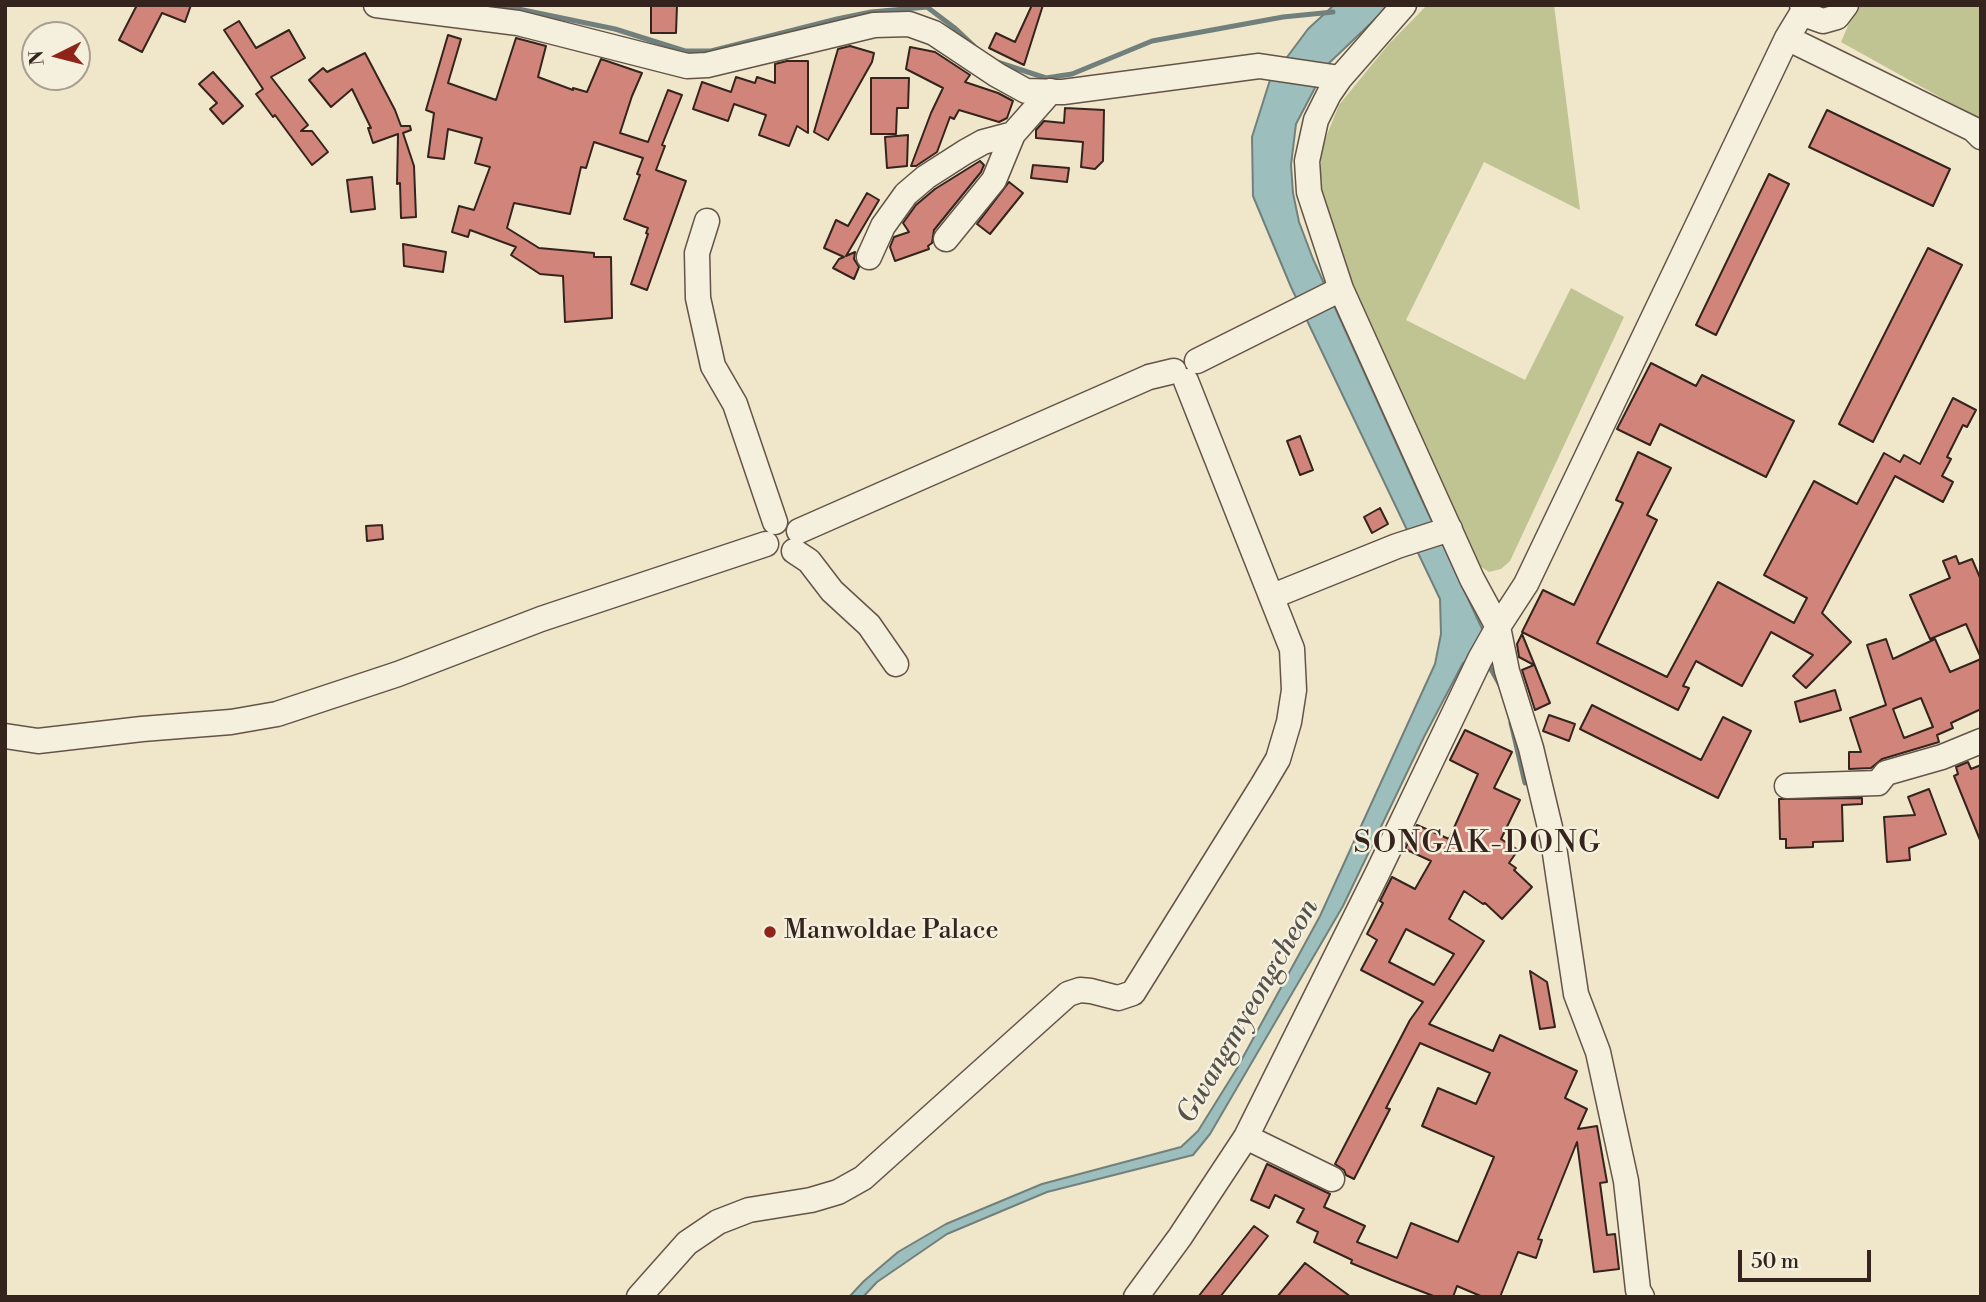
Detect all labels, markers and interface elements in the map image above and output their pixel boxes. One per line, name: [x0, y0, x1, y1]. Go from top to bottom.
north arrow: [21, 21, 91, 91]
text: N: [24, 49, 50, 67]
district label: SONGAK-DONG: [1355, 827, 1601, 863]
water label: Gwangmyeongcheon: [1171, 894, 1327, 1130]
place label: Manwoldae Palace: [784, 916, 999, 948]
marker: Manwoldae Palace: [762, 924, 778, 940]
scale bar: [1741, 1236, 1874, 1280]
text: 50 m: [1751, 1249, 1799, 1275]

